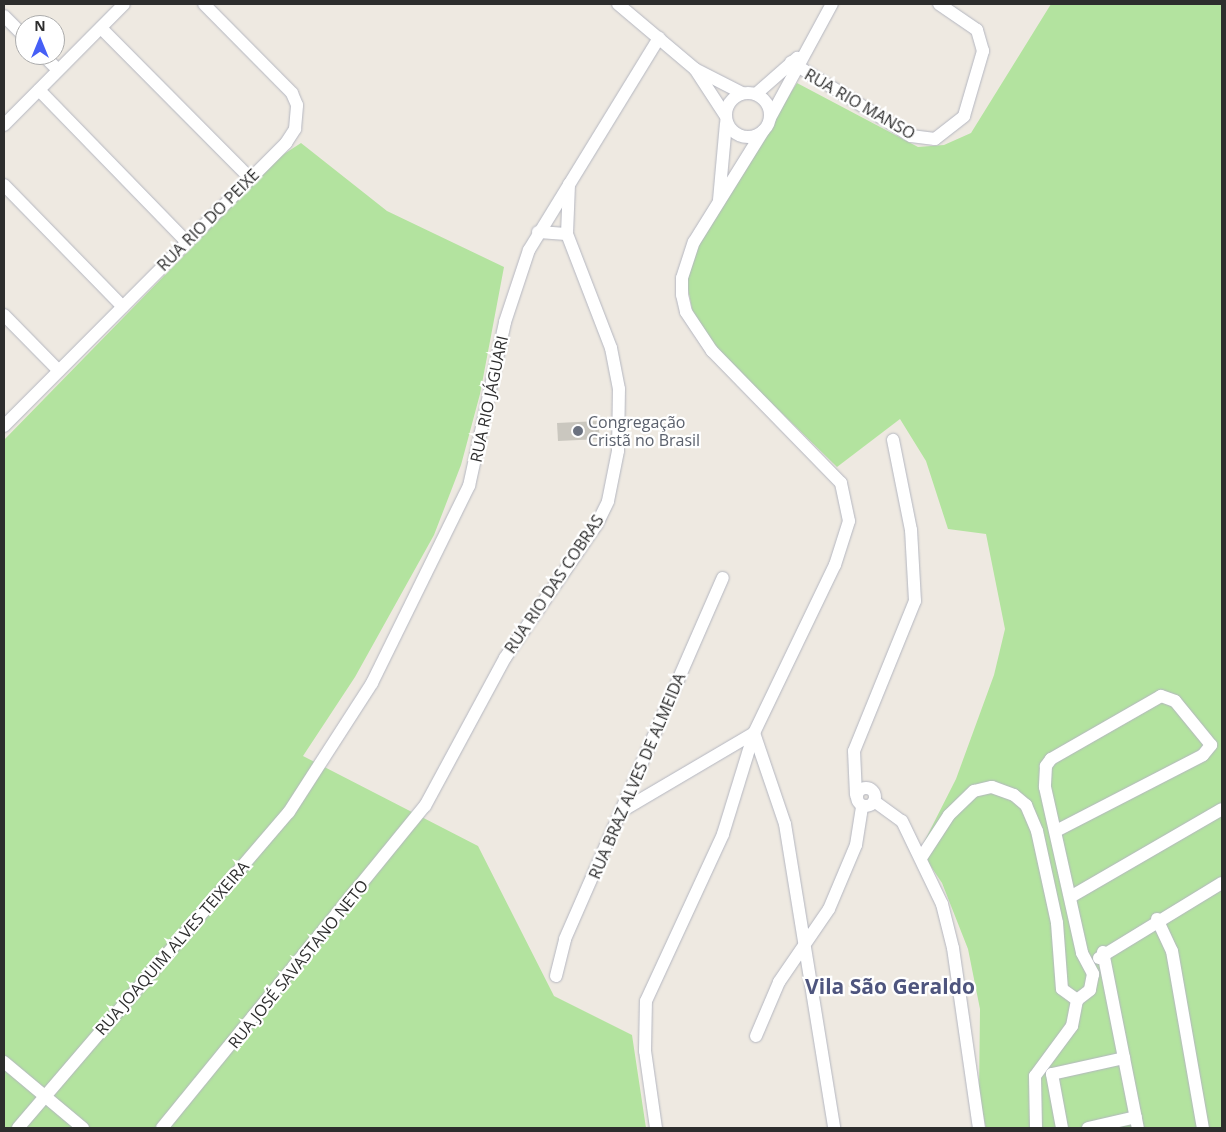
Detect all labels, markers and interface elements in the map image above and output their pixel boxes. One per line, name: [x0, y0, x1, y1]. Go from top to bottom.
north arrow: [15, 15, 65, 65]
text: N: [34, 16, 46, 35]
street label: RUA RIO MANSO: [801, 65, 919, 143]
street label: RUA RIO DO PEIXE: [153, 165, 263, 275]
street label: RUA RIO JÁGUARI: [466, 334, 512, 464]
place label: Congregação Cristã no Brasil: [588, 412, 700, 450]
marker: Congregação Cristã no Brasil: [572, 425, 584, 437]
street label: RUA RIO DAS COBRAS: [500, 511, 608, 657]
street label: RUA BRAZ ALVES DE ALMEIDA: [585, 670, 689, 882]
street label: RUA JOAQUIM ALVES TEIXEIRA: [91, 857, 253, 1039]
street label: RUA JOSÉ SAVASTANO NETO: [224, 876, 372, 1052]
district label: Vila São Geraldo: [805, 973, 975, 999]

